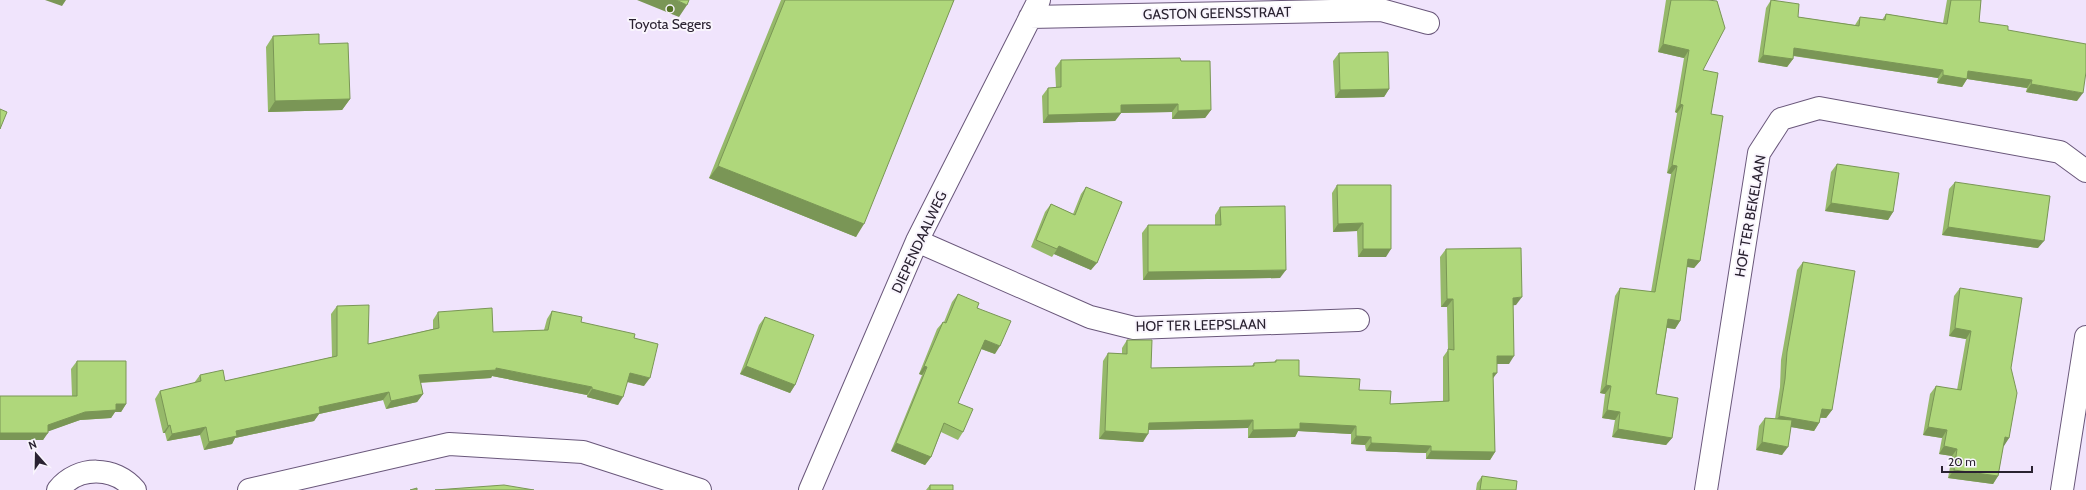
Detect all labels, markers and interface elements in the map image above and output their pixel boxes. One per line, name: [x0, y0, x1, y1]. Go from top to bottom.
street label: GASTON GEENSSTRAAT: [1143, 3, 1292, 23]
marker: Toyota Segers: [665, 4, 675, 14]
place label: Toyota Segers: [629, 15, 712, 33]
street label: HOF TER BEKELAAN: [1730, 153, 1770, 279]
street label: DIEPENDAALWEG: [887, 188, 951, 296]
street label: HOF TER LEEPSLAAN: [1135, 315, 1267, 335]
north arrow: [16, 434, 56, 474]
text: N: [27, 437, 39, 453]
scale bar: [1942, 448, 2032, 474]
text: 20 m: [1948, 454, 1976, 469]

